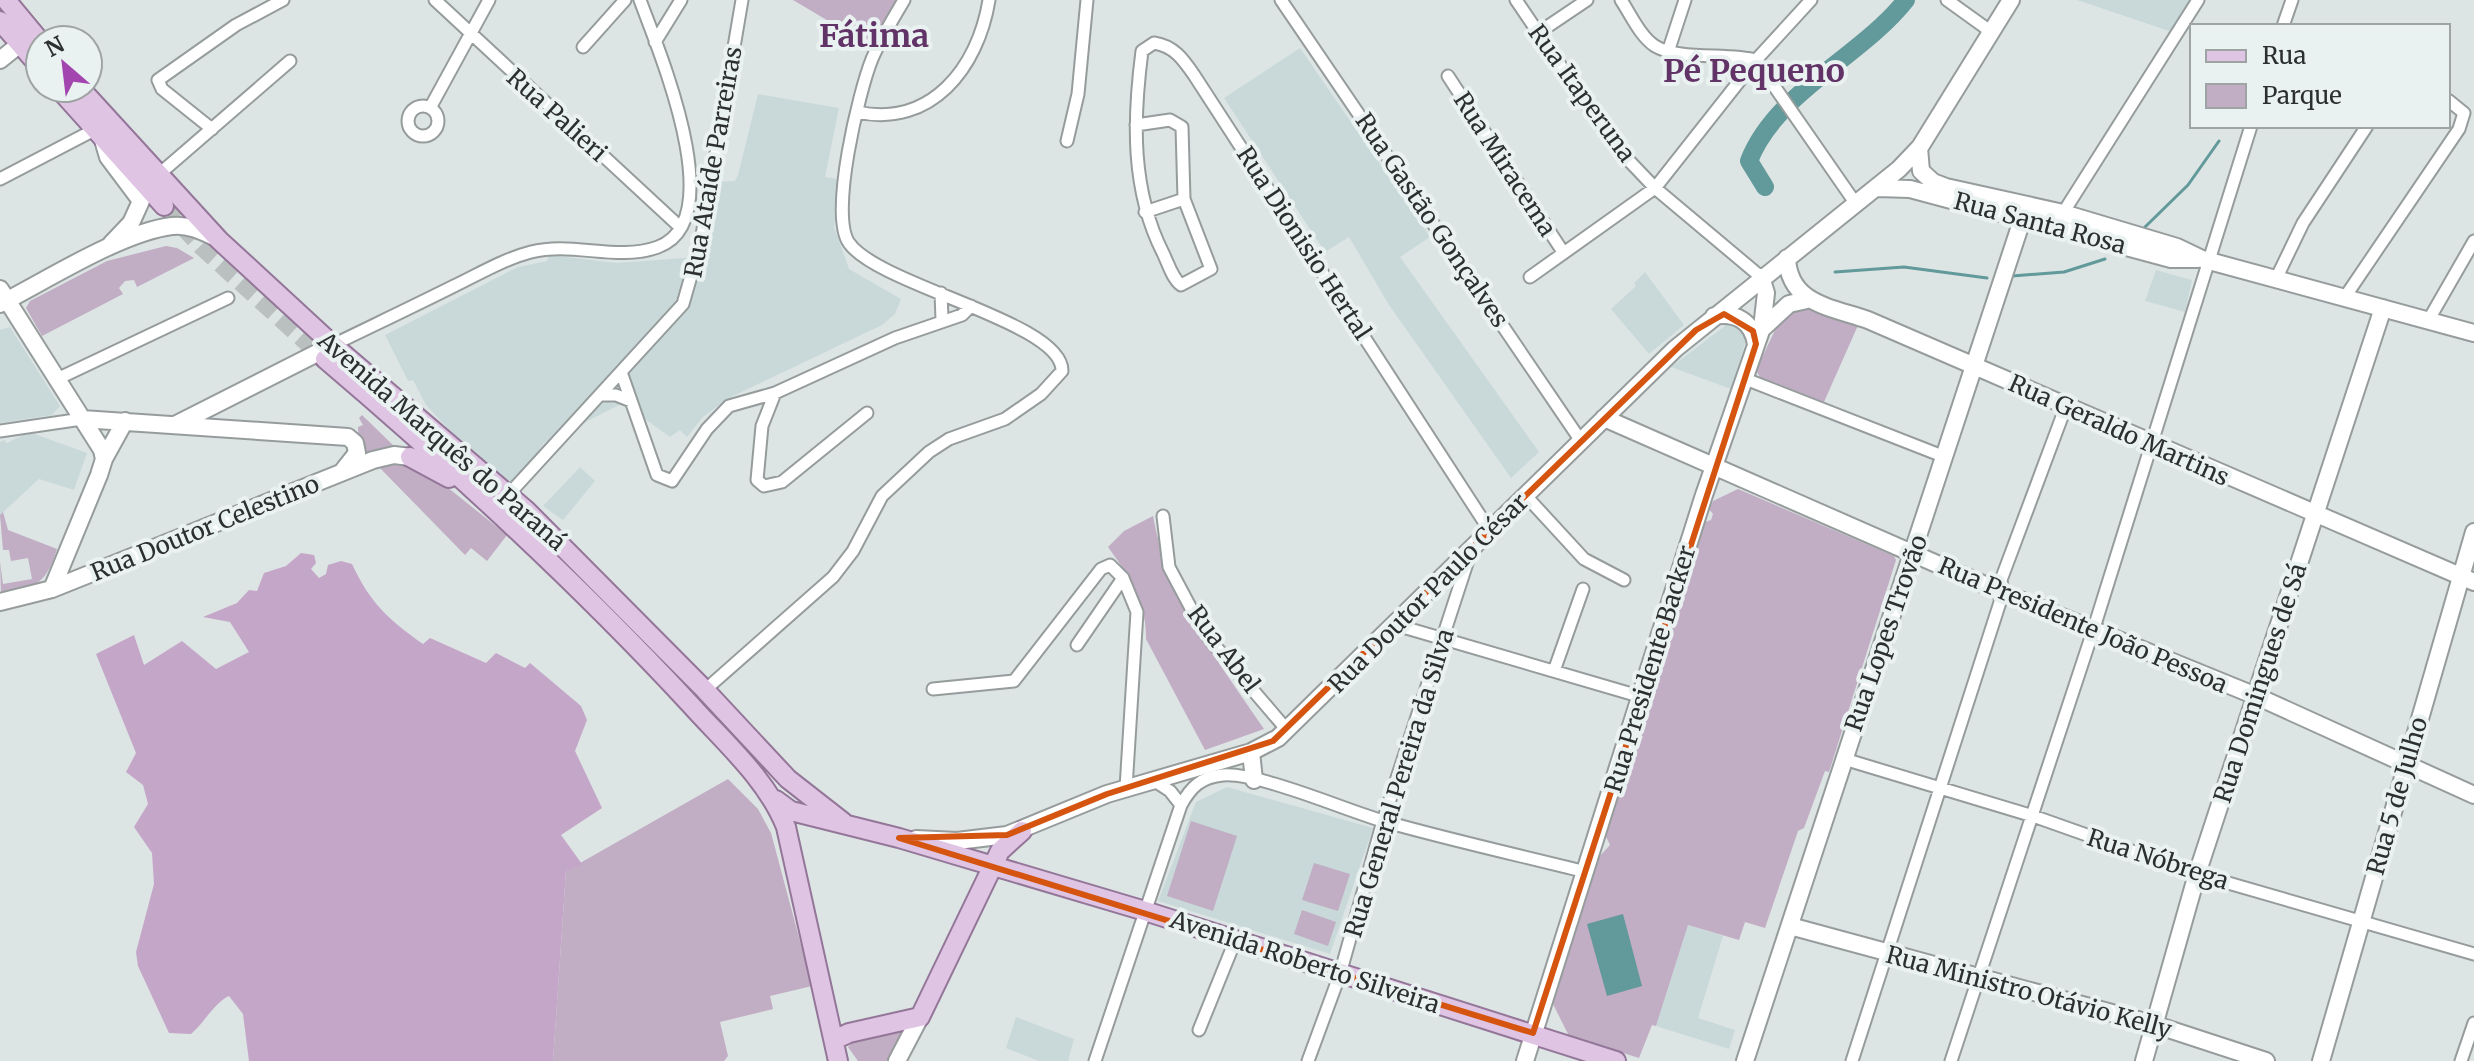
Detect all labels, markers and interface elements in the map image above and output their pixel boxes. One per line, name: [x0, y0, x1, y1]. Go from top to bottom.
district label: Fátima: [819, 16, 929, 56]
street label: Rua Itaperuna: [1522, 18, 1642, 168]
north arrow: [24, 24, 104, 104]
legend: [2190, 24, 2450, 128]
text: N: [40, 30, 69, 63]
text: Rua: [2262, 40, 2306, 71]
street label: Rua Ataíde Parreiras: [677, 44, 749, 280]
district label: Pé Pequeno: [1663, 51, 1845, 91]
street label: Rua Palieri: [500, 62, 614, 168]
text: Parque: [2262, 80, 2342, 111]
street label: Rua Miracema: [1447, 86, 1563, 242]
street label: Rua Gastão Gonçalves: [1349, 107, 1515, 333]
street label: Rua Dionisio Hertal: [1230, 140, 1378, 346]
street label: Rua Santa Rosa: [1951, 185, 2129, 261]
street label: Avenida Marquês do Paraná: [311, 324, 572, 557]
street label: Rua Geraldo Martins: [2004, 367, 2234, 493]
street label: Rua Doutor Celestino: [86, 468, 324, 588]
street label: Rua Doutor Paulo César: [1322, 486, 1535, 699]
street label: Rua Lopes Trovão: [1838, 531, 1934, 735]
street label: Rua Presidente Backer: [1598, 542, 1702, 796]
street label: Rua Presidente João Pessoa: [1934, 550, 2232, 700]
street label: Rua Domingues de Sá: [2207, 559, 2313, 807]
street label: Rua Abel: [1181, 599, 1267, 699]
street label: Rua General Pereira da Silva: [1337, 625, 1461, 941]
street label: Rua 5 de Julho: [2360, 713, 2434, 879]
street label: Rua Nóbrega: [2083, 822, 2233, 896]
street label: Avenida Roberto Silveira: [1165, 903, 1444, 1020]
street label: Rua Ministro Otávio Kelly: [1883, 939, 2175, 1045]

